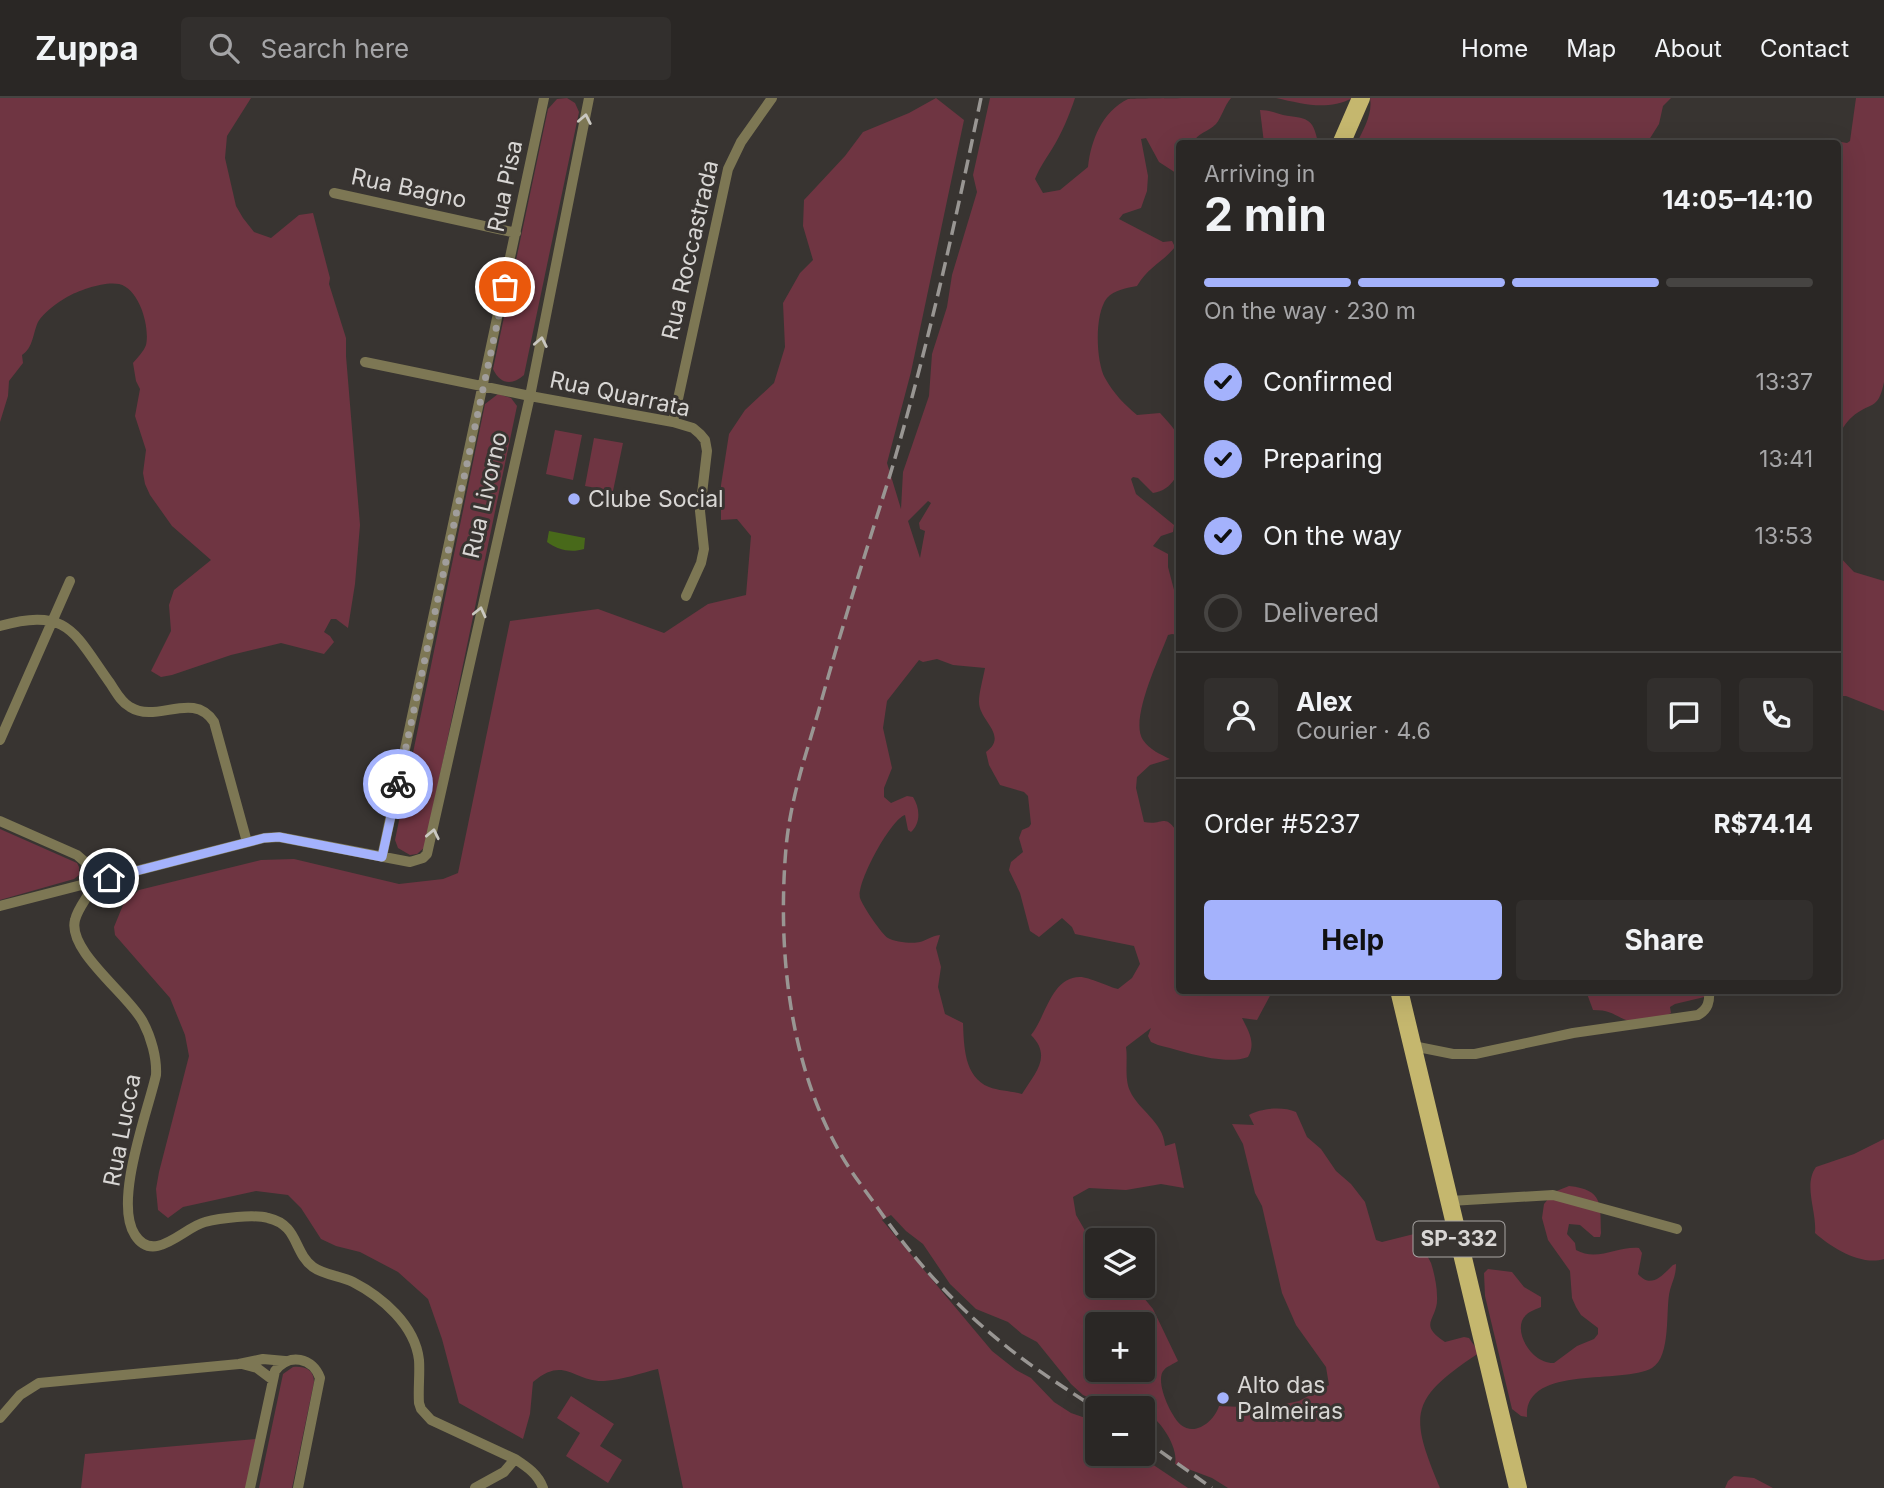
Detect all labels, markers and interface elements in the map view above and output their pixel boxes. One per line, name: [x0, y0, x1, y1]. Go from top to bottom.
search box: [181, 17, 671, 80]
text: Zuppa: [35, 28, 139, 68]
icon: search: [205, 29, 243, 67]
text: Search here: [261, 33, 409, 64]
text: Home: [1461, 34, 1528, 63]
text: Map: [1566, 34, 1616, 63]
text: About: [1654, 34, 1722, 63]
text: Contact: [1760, 34, 1849, 63]
one-way arrow: [577, 113, 592, 125]
street label: Rua Pisa: [482, 138, 528, 234]
street label: Rua Roccastrada: [656, 157, 724, 343]
text: Arriving in: [1204, 160, 1315, 188]
street label: Rua Bagno: [349, 162, 469, 214]
text: 14:05–14:10: [1662, 184, 1813, 215]
text: 2 min: [1204, 186, 1327, 242]
pin: [475, 257, 535, 317]
icon: bag: [486, 268, 524, 306]
text: On the way · 230 m: [1204, 297, 1416, 325]
one-way arrow: [532, 336, 547, 348]
icon: check: [1204, 363, 1242, 401]
street label: Rua Quarrata: [547, 365, 693, 423]
text: Confirmed: [1263, 366, 1393, 397]
text: 13:37: [1756, 368, 1813, 396]
street label: Rua Livorno: [457, 429, 513, 561]
icon: check: [1204, 440, 1242, 478]
text: Preparing: [1263, 443, 1383, 474]
text: 13:41: [1759, 445, 1813, 473]
place label: Clube Social: [588, 485, 724, 513]
marker: Clube Social: [566, 491, 582, 507]
icon: check: [1204, 517, 1242, 555]
text: On the way: [1263, 520, 1402, 551]
text: 13:53: [1755, 522, 1813, 550]
text: Delivered: [1263, 597, 1379, 628]
one-way arrow: [472, 606, 487, 618]
button: person: [1204, 678, 1278, 752]
button: chat: [1647, 678, 1721, 752]
button: phone: [1739, 678, 1813, 752]
text: Alex: [1296, 686, 1353, 717]
text: Courier · 4.6: [1296, 717, 1431, 745]
courier: [363, 749, 433, 819]
icon: bike: [379, 765, 417, 803]
text: Order #5237: [1204, 808, 1360, 839]
text: R$74.14: [1713, 808, 1813, 839]
one-way arrow: [424, 828, 439, 840]
pin: [79, 848, 139, 908]
icon: home: [90, 859, 128, 897]
button: Help: [1204, 900, 1502, 980]
button: Share: [1516, 900, 1813, 980]
street label: Rua Lucca: [97, 1071, 147, 1189]
road number: SP-332: [1414, 1222, 1504, 1256]
map controls: [1085, 1228, 1155, 1466]
button: layers: [1085, 1228, 1155, 1298]
button: +: [1085, 1312, 1155, 1382]
place label: Alto das Palmeiras: [1237, 1371, 1343, 1425]
marker: Alto das Palmeiras: [1215, 1390, 1231, 1406]
button: −: [1085, 1396, 1155, 1466]

